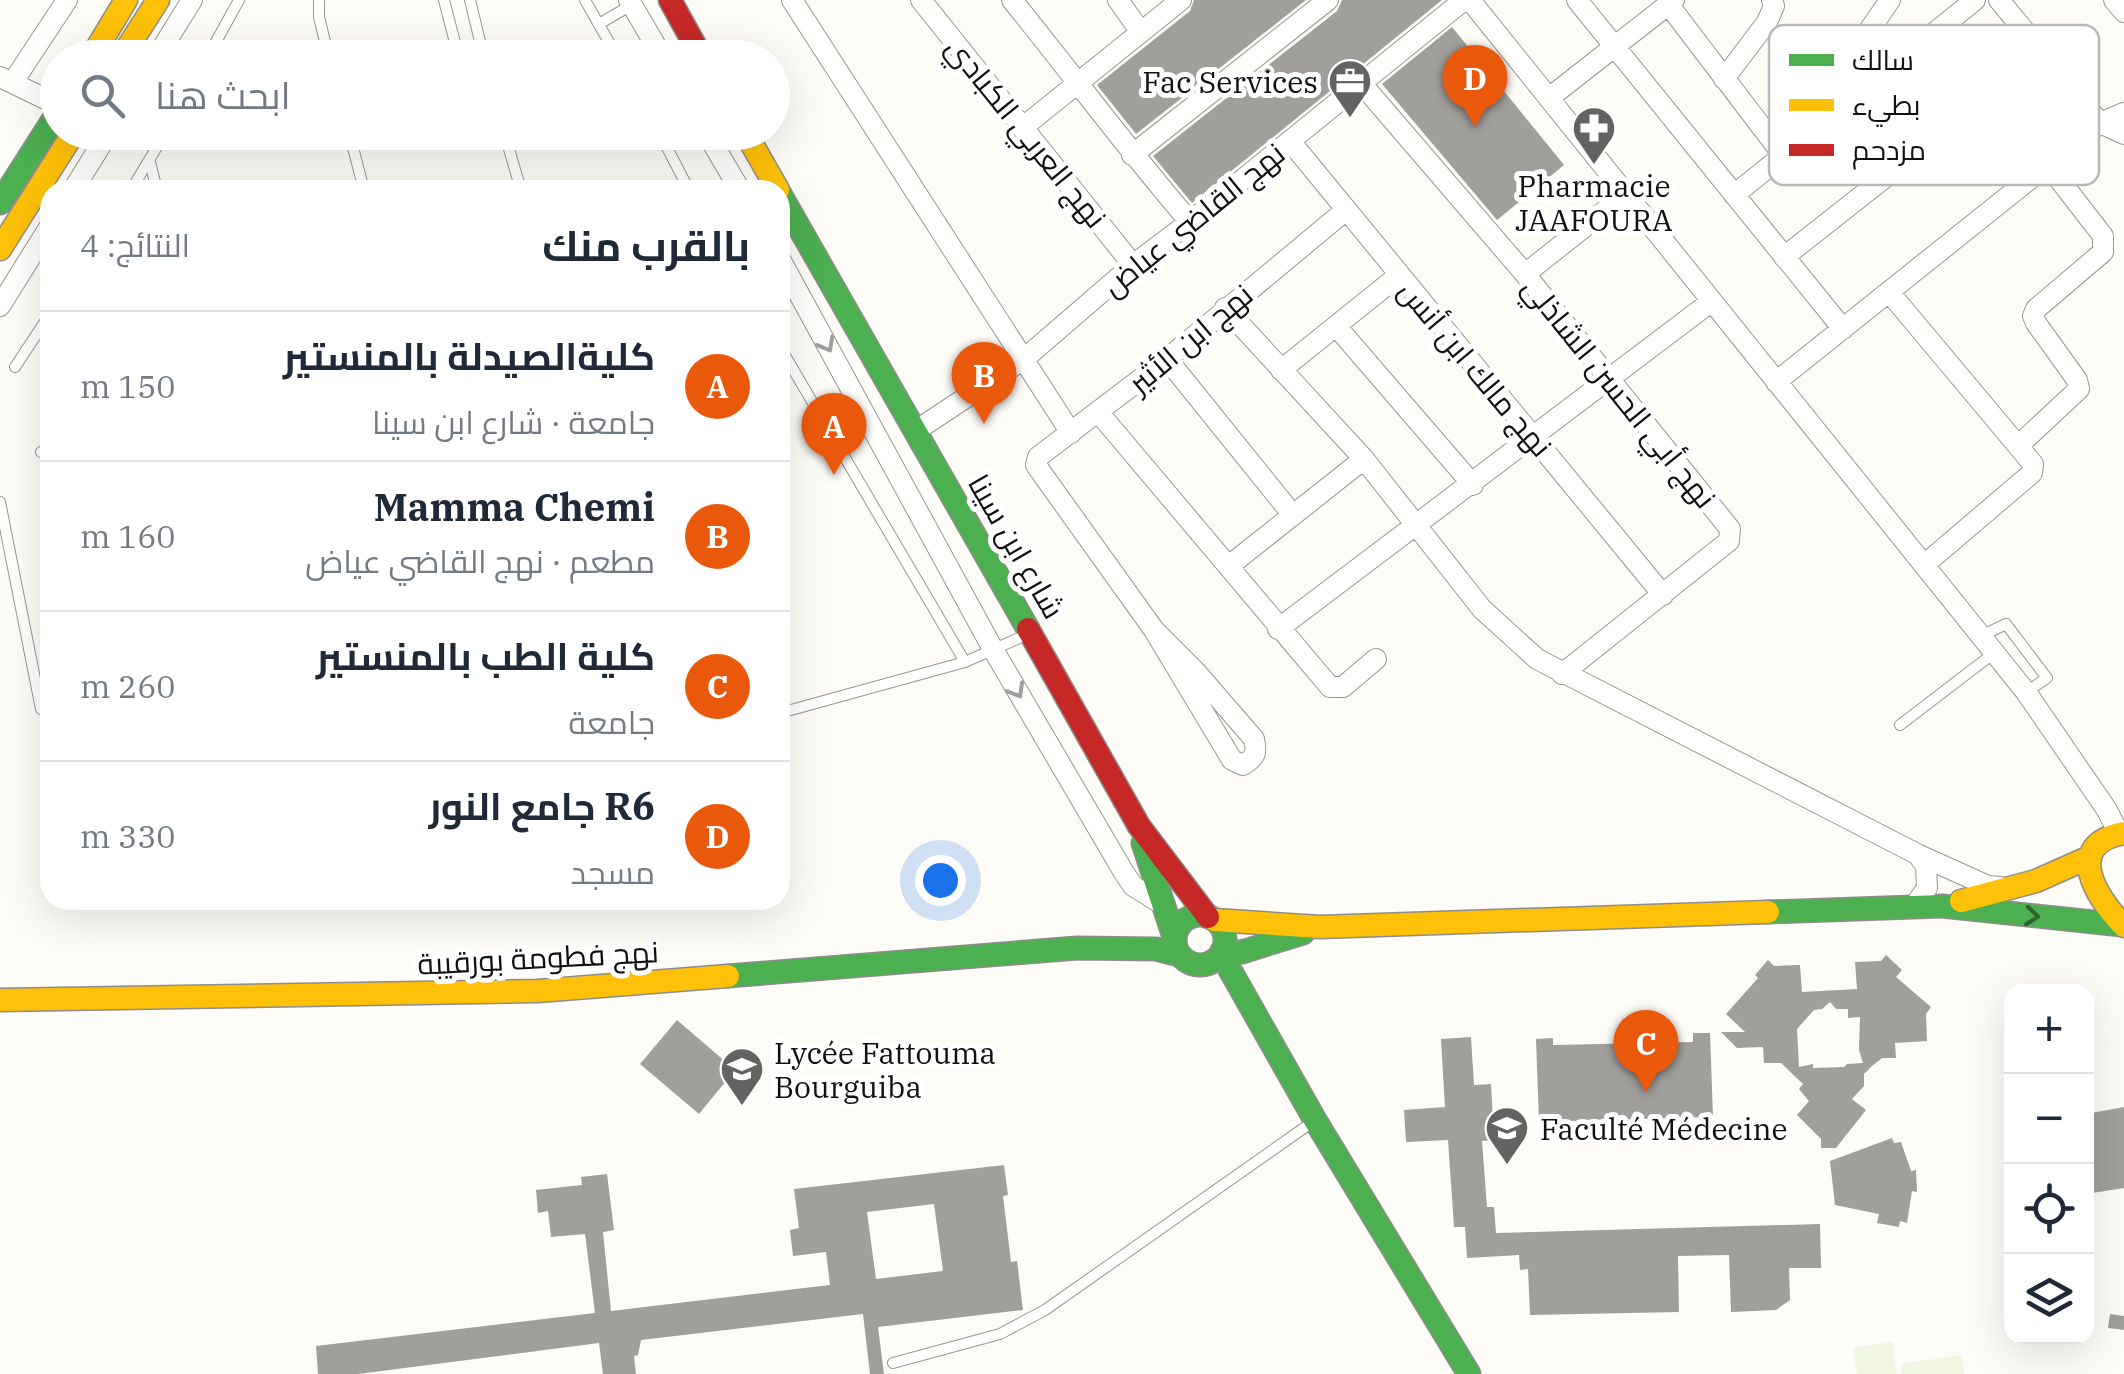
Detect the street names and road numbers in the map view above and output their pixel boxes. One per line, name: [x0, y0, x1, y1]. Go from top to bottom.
street label: نهج العربي الكبادي: [934, 29, 1116, 239]
street label: نهج القاضي عياض: [1094, 133, 1295, 308]
street label: نهج أبي الحسن الشاذلي: [1511, 268, 1725, 519]
street label: نهج مالك ابن أنس: [1389, 272, 1561, 466]
street label: نهج ابن الأثير: [1118, 275, 1262, 404]
street label: شارع ابن سينا: [958, 467, 1074, 626]
street label: نهج فطومة بورقيبة: [416, 931, 660, 985]

